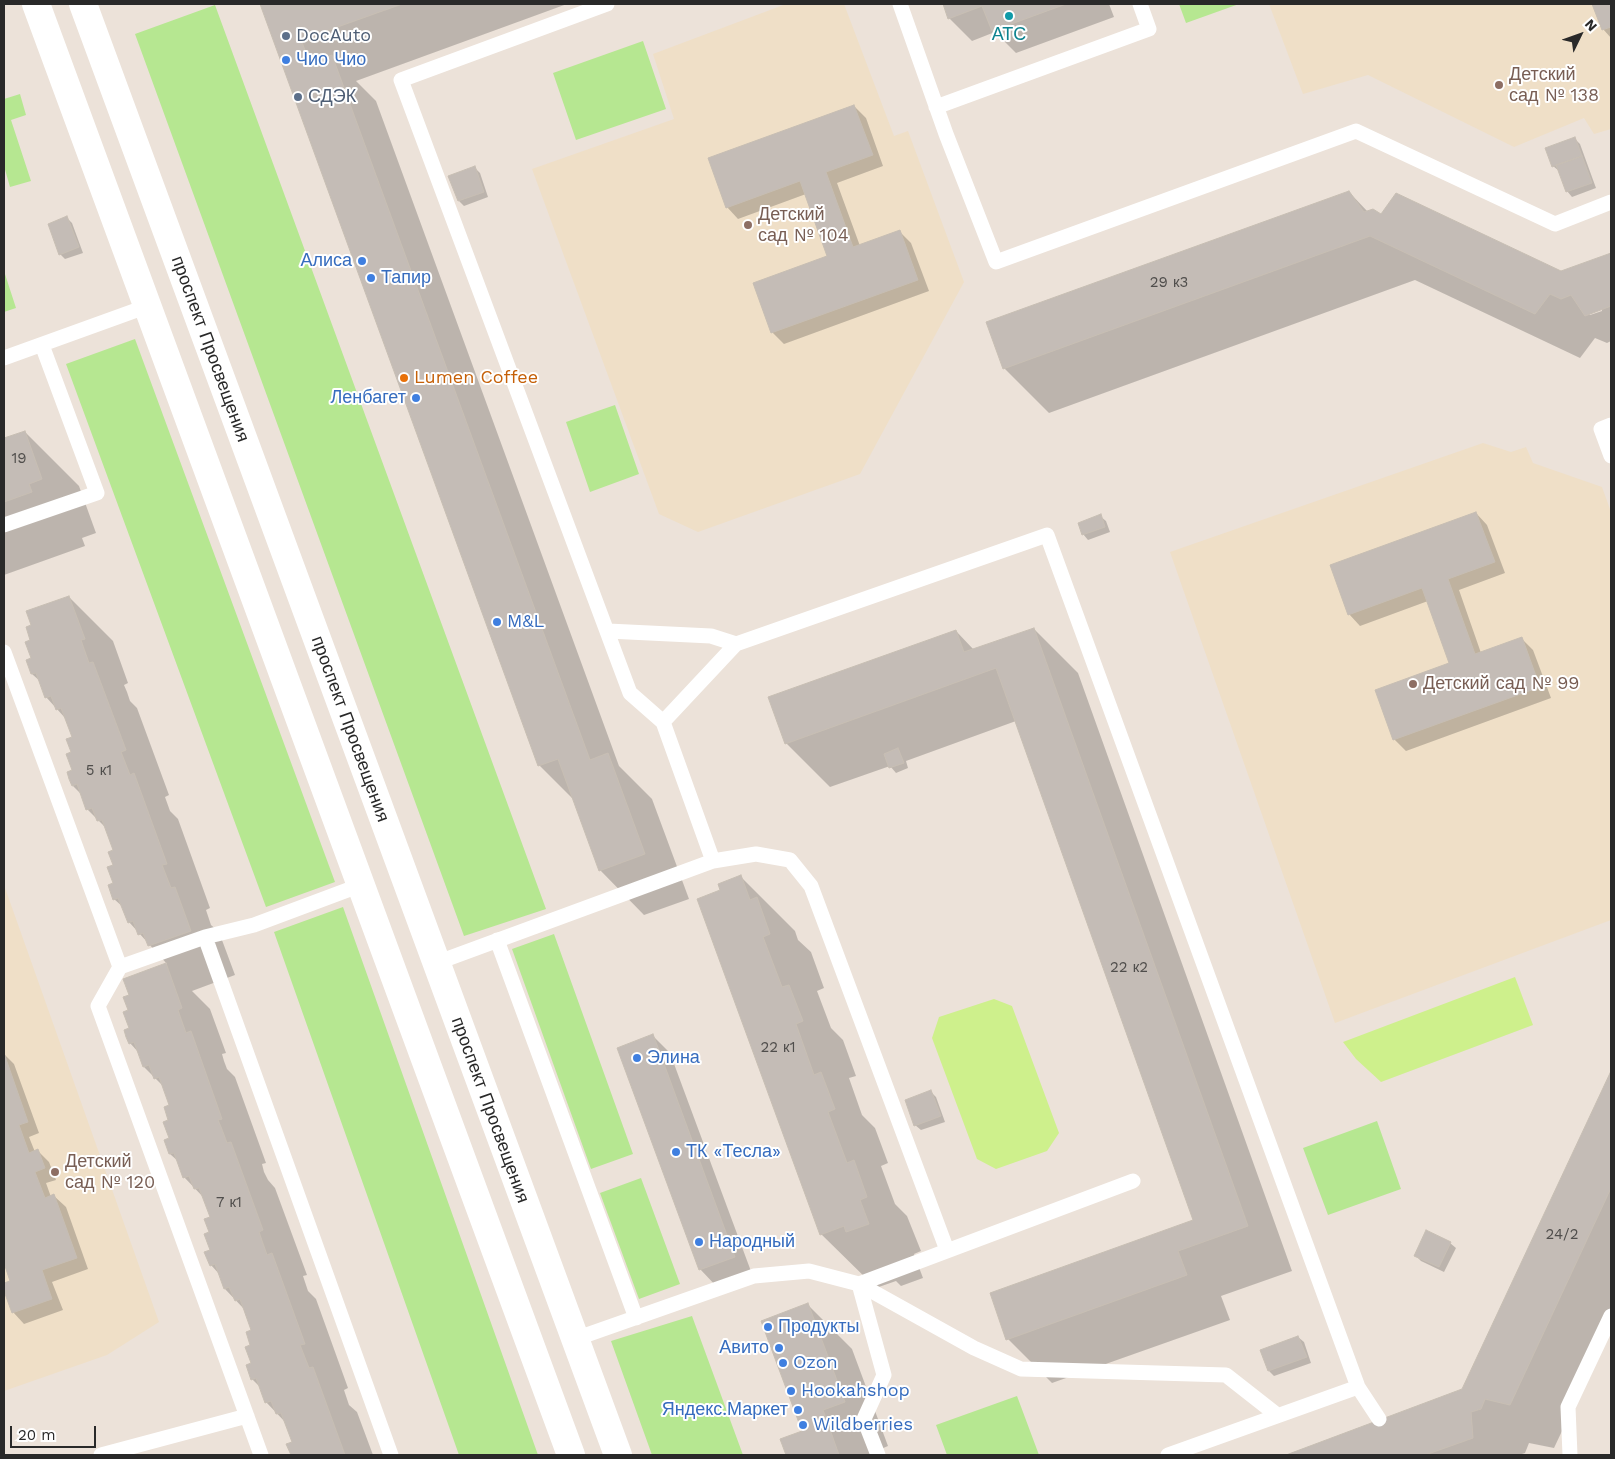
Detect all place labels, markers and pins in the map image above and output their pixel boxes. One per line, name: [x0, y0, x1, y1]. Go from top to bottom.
marker: АТС: [1003, 10, 1015, 22]
place label: АТС: [992, 24, 1026, 46]
place label: DocAuto: [296, 25, 371, 47]
marker: DocAuto: [280, 30, 292, 42]
place label: Чио Чио: [296, 49, 366, 71]
marker: Чио Чио: [280, 54, 292, 66]
place label: Детский сад № 138: [1509, 64, 1599, 106]
marker: Детский сад № 138: [1493, 79, 1505, 91]
place label: СДЭК: [308, 86, 356, 108]
marker: СДЭК: [292, 91, 304, 103]
place label: Детский сад № 104: [758, 204, 849, 246]
marker: Детский сад № 104: [742, 219, 754, 231]
place label: Алиса: [300, 250, 352, 272]
marker: Алиса: [356, 255, 368, 267]
place label: Тапир: [381, 267, 431, 289]
marker: Тапир: [365, 272, 377, 284]
place label: Lumen Coffee: [414, 367, 538, 389]
marker: Lumen Coffee: [398, 372, 410, 384]
place label: Ленбагет: [331, 387, 406, 409]
marker: Ленбагет: [410, 392, 422, 404]
place label: M&L: [507, 611, 544, 633]
marker: M&L: [491, 616, 503, 628]
place label: Детский сад № 99: [1423, 673, 1579, 695]
marker: Детский сад № 99: [1407, 678, 1419, 690]
place label: Элина: [647, 1047, 700, 1069]
marker: Элина: [631, 1052, 643, 1064]
place label: ТК «Тесла»: [686, 1141, 781, 1163]
marker: ТК «Тесла»: [670, 1146, 682, 1158]
place label: Детский сад № 120: [65, 1151, 155, 1194]
marker: Детский сад № 120: [49, 1166, 61, 1178]
place label: Народный: [709, 1231, 795, 1253]
marker: Народный: [693, 1236, 705, 1248]
place label: Продукты: [778, 1316, 859, 1338]
marker: Продукты: [762, 1321, 774, 1333]
place label: Авито: [719, 1337, 769, 1359]
marker: Авито: [773, 1342, 785, 1354]
place label: Ozon: [793, 1352, 838, 1374]
marker: Ozon: [777, 1357, 789, 1369]
place label: Hookahshop: [801, 1380, 910, 1402]
marker: Hookahshop: [785, 1385, 797, 1397]
place label: Яндекс.Маркет: [662, 1399, 788, 1421]
marker: Яндекс.Маркет: [792, 1404, 804, 1416]
place label: Wildberries: [813, 1414, 913, 1436]
marker: Wildberries: [797, 1419, 809, 1431]

